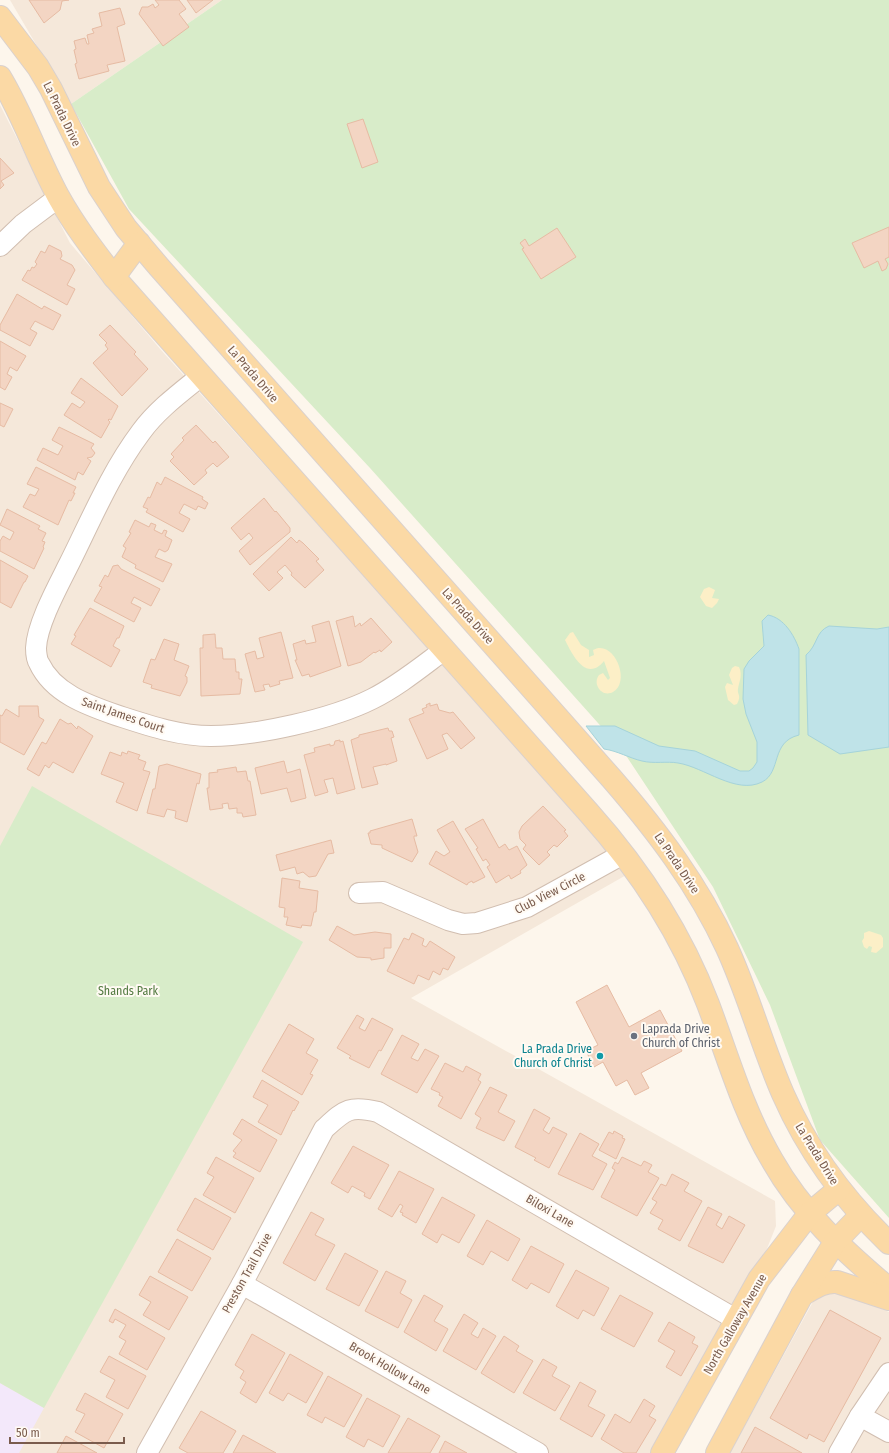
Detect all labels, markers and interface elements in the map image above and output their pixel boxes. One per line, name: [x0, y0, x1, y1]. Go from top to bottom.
street label: La Prada Drive: [40, 79, 84, 149]
street label: La Prada Drive: [225, 343, 281, 405]
street label: La Prada Drive: [439, 585, 497, 647]
street label: Saint James Court: [80, 694, 166, 736]
street label: La Prada Drive: [652, 830, 702, 896]
street label: Club View Circle: [512, 869, 588, 917]
park label: Shands Park: [98, 984, 158, 998]
place label: Laprada Drive Church of Christ: [642, 1022, 720, 1050]
marker: Laprada Drive Church of Christ: [629, 1031, 639, 1041]
place label: La Prada Drive Church of Christ: [514, 1042, 592, 1070]
marker: La Prada Drive Church of Christ: [595, 1051, 605, 1061]
street label: La Prada Drive: [792, 1121, 842, 1188]
street label: Biloxi Lane: [523, 1192, 577, 1230]
street label: Preston Trail Drive: [219, 1230, 275, 1316]
street label: North Galloway Avenue: [701, 1271, 770, 1377]
street label: Brook Hollow Lane: [347, 1339, 433, 1397]
scale bar: [10, 1419, 124, 1445]
text: 50 m: [16, 1426, 40, 1440]

